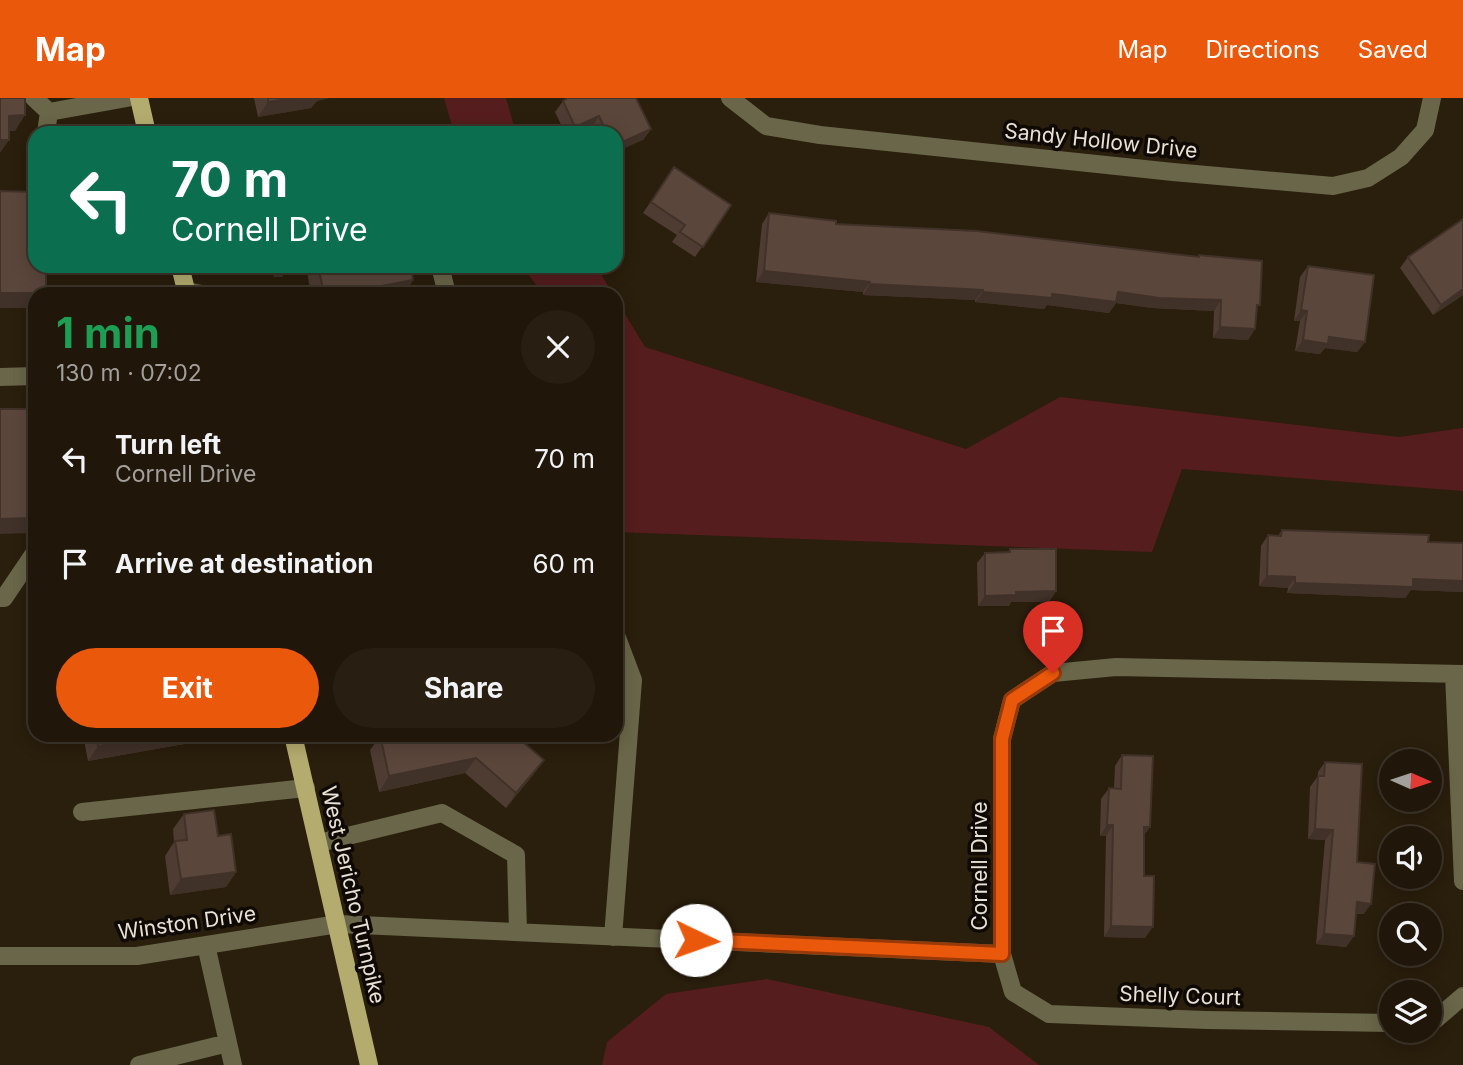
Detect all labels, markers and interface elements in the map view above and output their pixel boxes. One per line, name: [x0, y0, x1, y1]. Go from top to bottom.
text: Map: [35, 29, 106, 69]
text: Map: [1118, 35, 1167, 64]
text: Directions: [1205, 35, 1320, 64]
text: Saved: [1358, 35, 1428, 64]
street label: Sandy Hollow Drive: [1003, 118, 1199, 163]
text: 70 m: [171, 150, 288, 209]
icon: left: [56, 154, 147, 245]
text: Cornell Drive: [171, 210, 368, 249]
text: 1 min: [56, 307, 160, 358]
button: close: [521, 310, 595, 384]
text: 130 m · 07:02: [56, 359, 202, 387]
text: Turn left: [115, 429, 221, 460]
icon: left: [56, 440, 94, 478]
text: 70 m: [534, 443, 595, 474]
text: Cornell Drive: [115, 460, 256, 488]
icon: arrive: [56, 545, 94, 583]
text: Arrive at destination: [115, 548, 374, 579]
text: 60 m: [532, 548, 595, 579]
pin: [1023, 601, 1083, 673]
icon: arrive: [1034, 612, 1072, 650]
button: Exit: [56, 648, 319, 728]
button: Share: [333, 648, 595, 728]
north arrow: [1379, 749, 1442, 812]
map controls: [1379, 749, 1442, 1043]
street label: West Jericho Turnpike: [316, 784, 391, 1006]
street label: Cornell Drive: [967, 801, 992, 931]
button: sound: [1379, 826, 1442, 889]
street label: Winston Drive: [116, 900, 257, 945]
position arrow: [659, 903, 733, 977]
button: search: [1379, 903, 1442, 966]
button: layers: [1379, 980, 1442, 1043]
street label: Shelly Court: [1119, 981, 1241, 1010]

